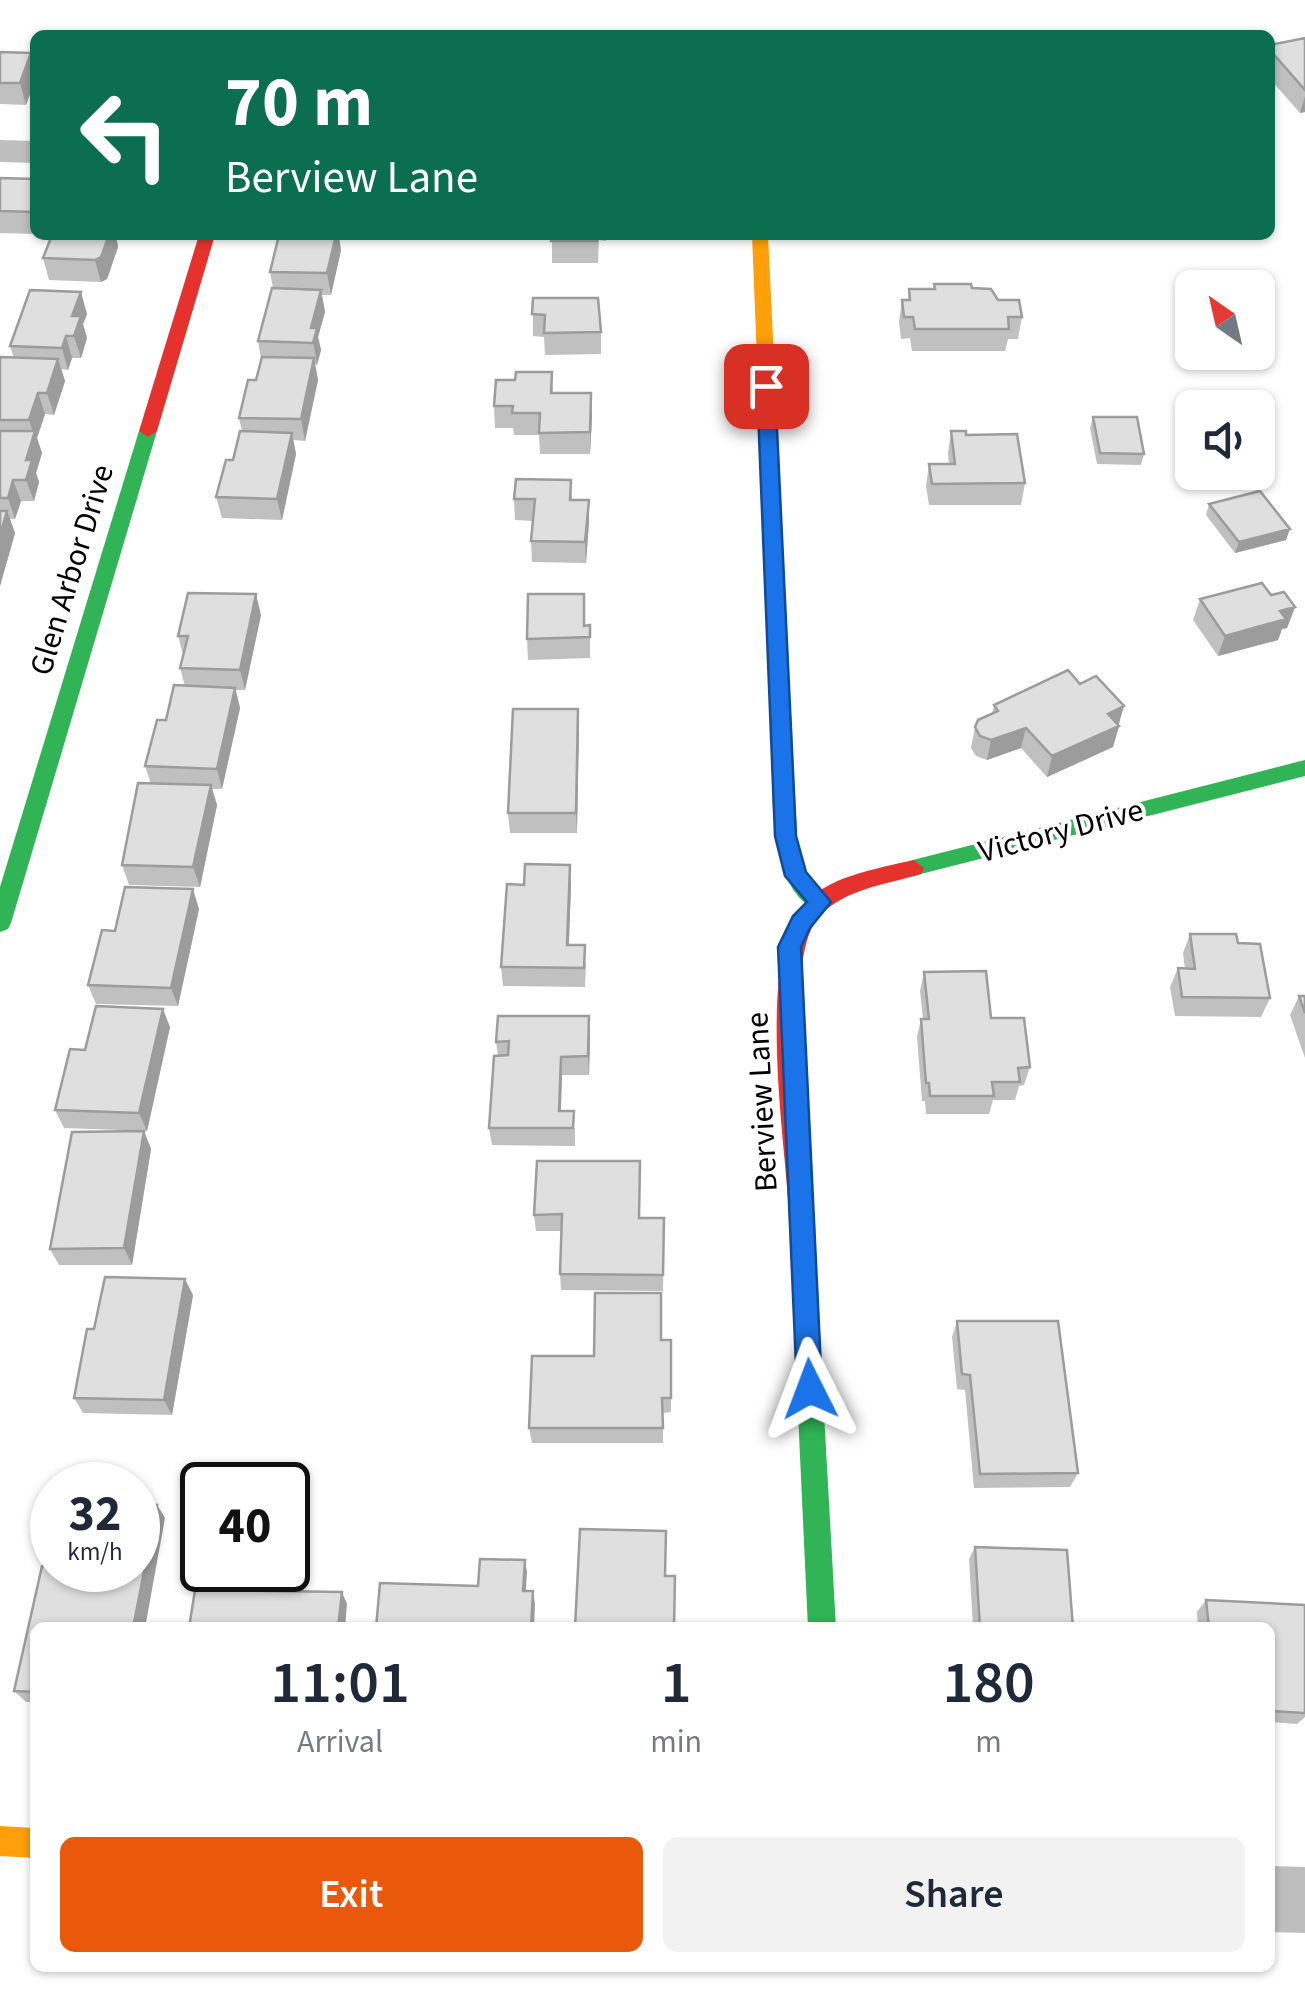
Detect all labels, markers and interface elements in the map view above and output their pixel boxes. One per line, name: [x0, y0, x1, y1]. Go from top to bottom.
text: 70 m: [225, 53, 373, 153]
icon: left: [60, 70, 190, 200]
text: Berview Lane: [225, 146, 478, 210]
north arrow: [1175, 270, 1275, 370]
map controls: [1175, 270, 1275, 490]
pin: [724, 344, 809, 429]
icon: arrive: [739, 359, 794, 414]
button: sound: [1175, 390, 1275, 490]
street label: Glen Arbor Drive: [18, 459, 126, 681]
street label: Victory Drive: [973, 787, 1149, 875]
street label: Berview Lane: [734, 1011, 790, 1193]
position arrow: [758, 1337, 862, 1441]
speed limit sign: 40: [180, 1462, 310, 1592]
text: 32: [69, 1479, 121, 1550]
text: km/h: [67, 1534, 123, 1570]
text: 11:01: [270, 1641, 410, 1726]
text: 1: [661, 1641, 692, 1726]
text: 180: [942, 1641, 1035, 1726]
text: Arrival: [297, 1719, 383, 1765]
text: min: [650, 1719, 702, 1765]
text: m: [975, 1719, 1002, 1765]
button: Exit: [60, 1837, 643, 1952]
button: Share: [663, 1837, 1245, 1952]

